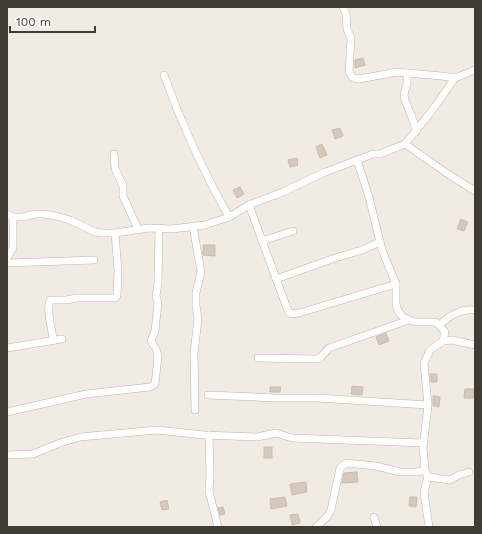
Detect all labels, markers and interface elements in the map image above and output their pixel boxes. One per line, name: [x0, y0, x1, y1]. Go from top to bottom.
scale bar: [10, 8, 95, 34]
text: 100 m: [16, 15, 51, 29]

